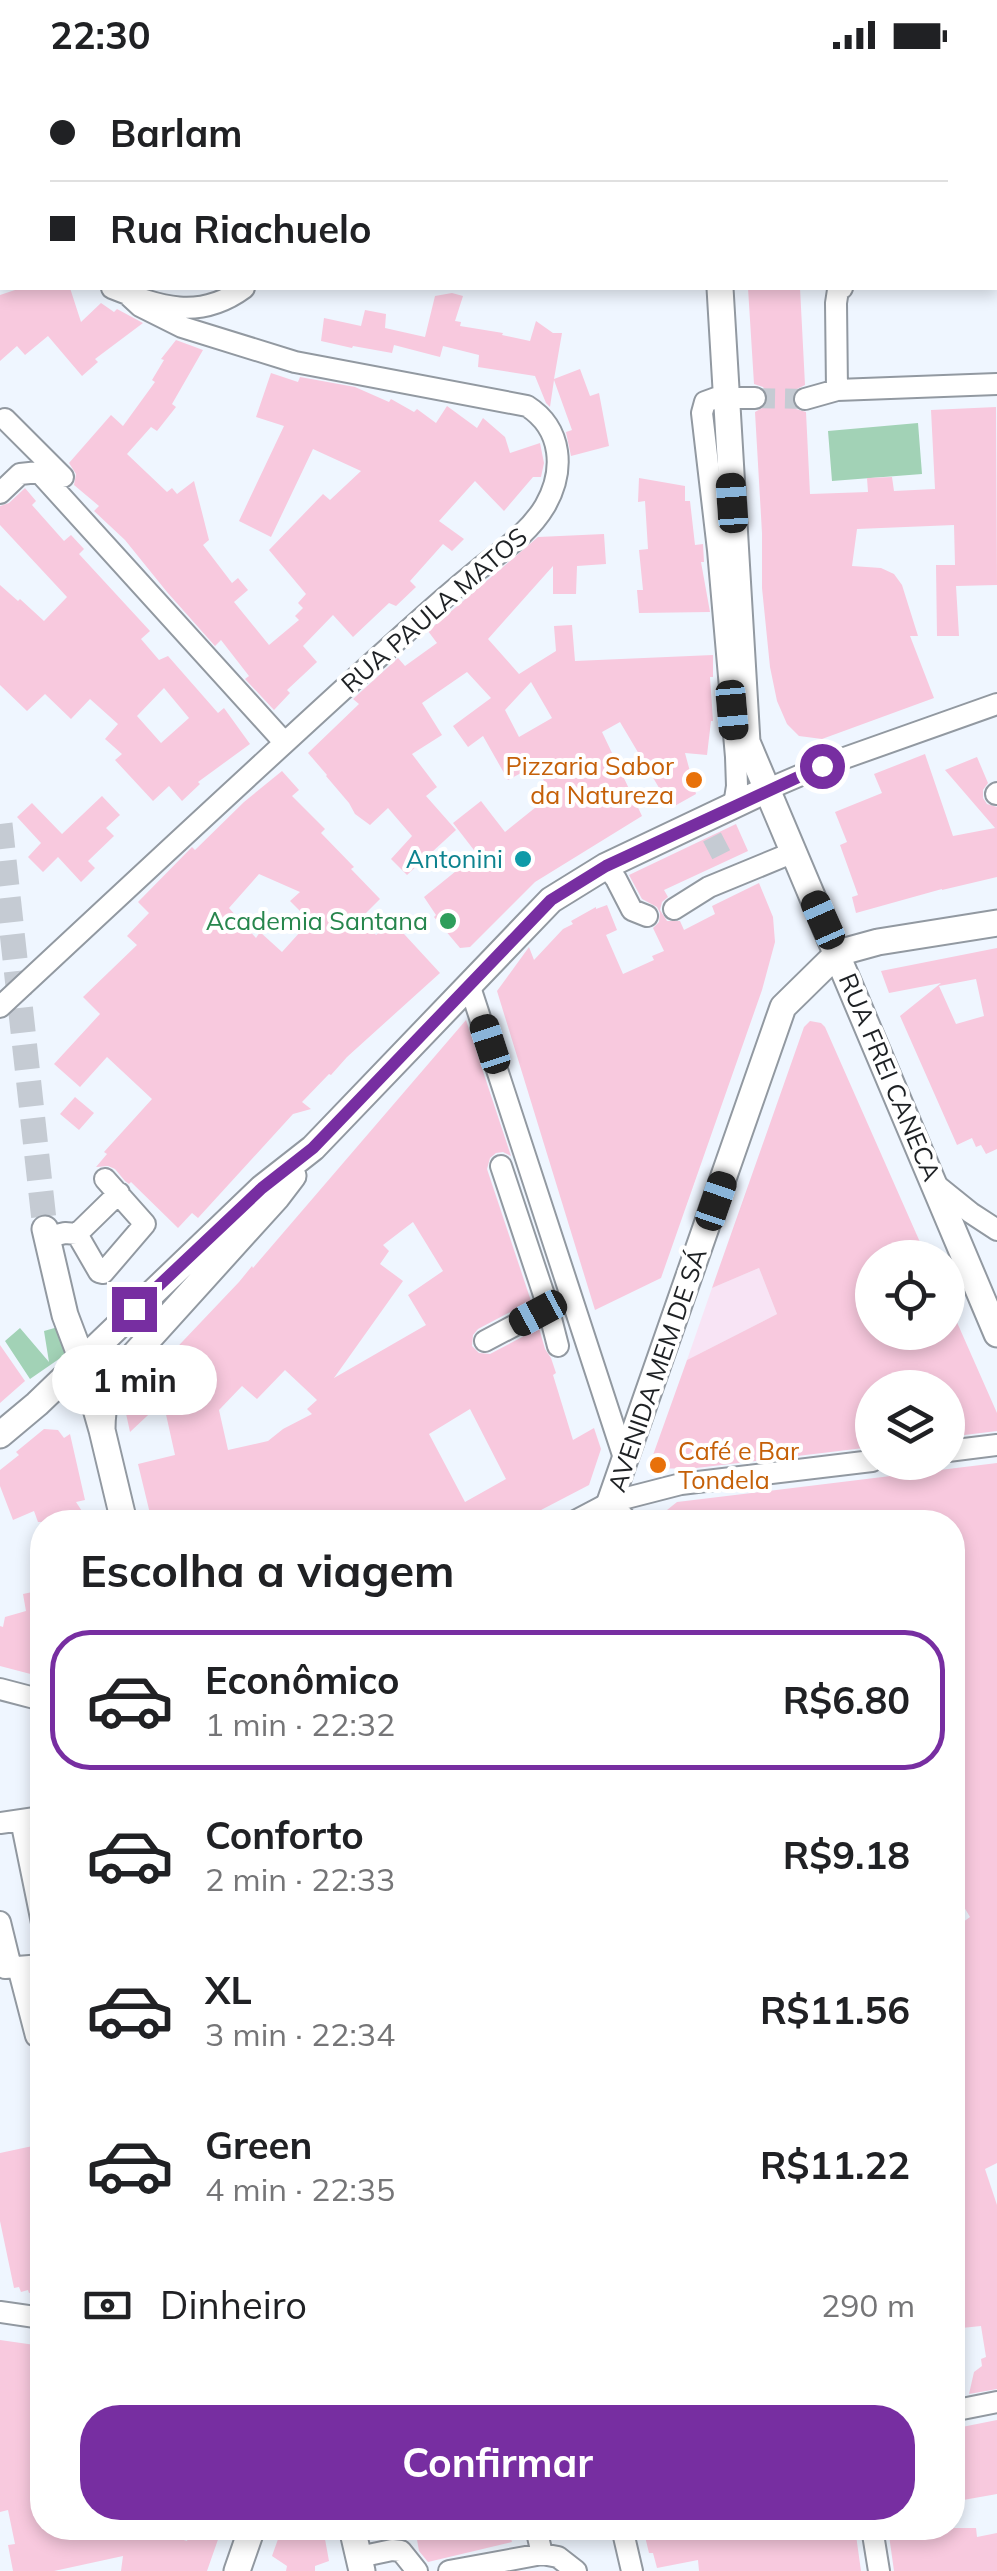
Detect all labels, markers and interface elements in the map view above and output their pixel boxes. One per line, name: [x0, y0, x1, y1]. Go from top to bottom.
text: 22:30: [50, 11, 151, 59]
text: Barlam: [110, 109, 242, 157]
text: Rua Riachuelo: [110, 205, 371, 253]
car: [715, 472, 749, 534]
street label: RUA PAULA MATOS: [334, 520, 533, 699]
car: [714, 679, 750, 741]
route start: [800, 744, 845, 789]
place label: Pizzaria Sabor da Natureza: [505, 750, 674, 810]
marker: Pizzaria Sabor da Natureza: [683, 769, 705, 791]
place label: Antonini: [406, 843, 503, 874]
marker: Antonini: [512, 848, 534, 870]
car: [797, 886, 849, 954]
place label: Academia Santana: [206, 905, 428, 936]
marker: Academia Santana: [437, 910, 459, 932]
street label: RUA FREI CANECA: [833, 968, 948, 1185]
car: [466, 1011, 514, 1077]
car: [692, 1168, 740, 1234]
map controls: [855, 1240, 965, 1480]
button: locate: [855, 1240, 965, 1350]
street label: AVENIDA MEM DE SÁ: [600, 1244, 713, 1496]
car: [504, 1286, 572, 1340]
route end: [112, 1287, 157, 1332]
callout: 1 min: [52, 1344, 216, 1414]
text: 1 min: [92, 1360, 177, 1400]
button: layers: [855, 1370, 965, 1480]
place label: Café e Bar Tondela: [678, 1435, 799, 1495]
marker: Café e Bar Tondela: [647, 1454, 669, 1476]
text: Escolha a viagem: [80, 1542, 455, 1598]
icon: car: [85, 1655, 175, 1745]
text: Econômico: [205, 1656, 400, 1704]
text: R$6.80: [783, 1676, 910, 1724]
text: 1 min · 22:32: [205, 1704, 395, 1744]
icon: car: [85, 1810, 175, 1900]
text: Conforto: [205, 1811, 364, 1859]
text: R$9.18: [783, 1831, 910, 1879]
text: 2 min · 22:33: [205, 1859, 395, 1899]
icon: car: [85, 1965, 175, 2055]
text: XL: [205, 1966, 252, 2014]
text: R$11.56: [760, 1986, 910, 2034]
text: 3 min · 22:34: [205, 2014, 395, 2054]
icon: car: [85, 2120, 175, 2210]
text: Green: [205, 2121, 312, 2169]
text: R$11.22: [760, 2141, 910, 2189]
text: 4 min · 22:35: [205, 2169, 395, 2209]
icon: cash: [80, 2278, 135, 2333]
text: Dinheiro: [160, 2281, 307, 2329]
text: 290 m: [821, 2285, 915, 2325]
button: Confirmar: [80, 2405, 915, 2520]

